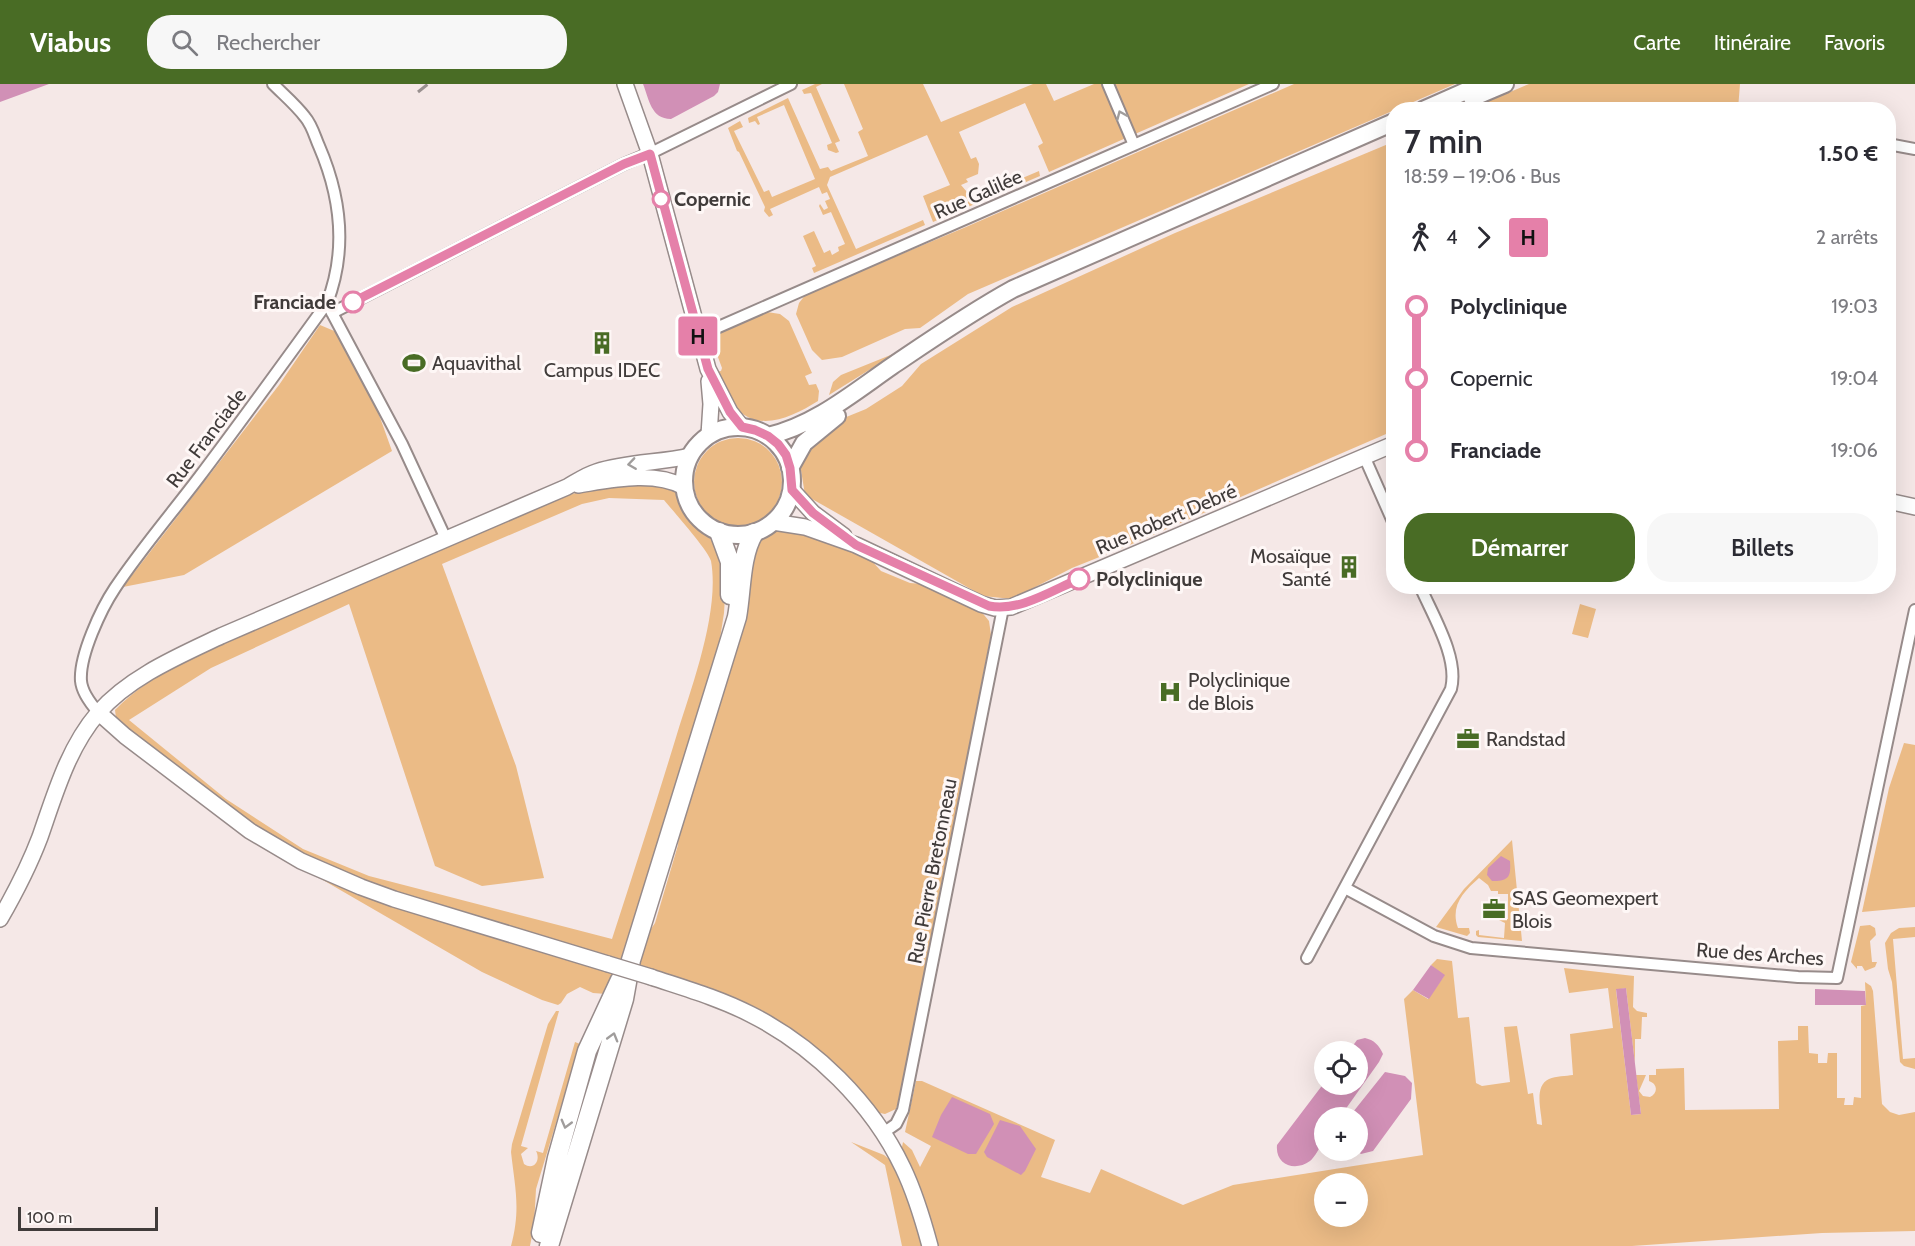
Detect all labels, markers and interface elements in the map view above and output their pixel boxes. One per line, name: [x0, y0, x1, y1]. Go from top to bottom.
search box: [147, 15, 567, 69]
text: Viabus: [30, 25, 111, 59]
icon: search: [168, 26, 201, 59]
text: Rechercher: [216, 29, 320, 56]
text: Carte: [1633, 30, 1681, 55]
text: Itinéraire: [1714, 30, 1791, 55]
text: Favoris: [1824, 30, 1885, 55]
one-way arrow: [1116, 110, 1128, 121]
text: 7 min: [1404, 121, 1483, 161]
text: 1.50 €: [1819, 140, 1878, 167]
street label: Rue Galilée: [930, 164, 1026, 224]
text: 18:59 – 19:06 · Bus: [1404, 164, 1561, 188]
place label: Copernic: [674, 187, 751, 211]
marker: Copernic: [652, 190, 670, 208]
icon: walk: [1404, 221, 1437, 254]
icon: forward: [1467, 221, 1500, 254]
text: 4: [1446, 225, 1458, 249]
text: H: [1521, 225, 1536, 250]
text: 2 arrêts: [1816, 225, 1878, 249]
place label: Franciade: [253, 290, 336, 314]
marker: Franciade: [342, 291, 364, 313]
text: Polyclinique: [1450, 293, 1567, 320]
text: 19:03: [1831, 294, 1878, 318]
line badge: H: [678, 316, 718, 356]
text: H: [690, 324, 706, 349]
building icon: Campus IDEC: [589, 330, 615, 356]
sports icon: Aquavithal: [401, 350, 427, 376]
place label: Aquavithal: [432, 351, 521, 375]
place label: Campus IDEC: [544, 358, 660, 382]
text: Copernic: [1450, 365, 1533, 392]
text: 19:04: [1830, 366, 1878, 390]
street label: Rue Franciade: [161, 384, 251, 492]
text: Franciade: [1450, 437, 1541, 464]
text: 19:06: [1831, 438, 1878, 462]
one-way arrow: [627, 458, 637, 470]
street label: Rue Robert Debré: [1092, 479, 1240, 559]
button: Démarrer: [1404, 513, 1635, 582]
button: Billets: [1647, 513, 1878, 582]
place label: Mosaïque Santé: [1250, 544, 1331, 591]
building icon: Mosaïque Santé: [1336, 554, 1362, 580]
place label: Polyclinique: [1096, 567, 1203, 591]
marker: Polyclinique: [1068, 568, 1090, 590]
place label: Polyclinique de Blois: [1188, 668, 1290, 715]
hospital icon: Polyclinique de Blois: [1157, 679, 1183, 705]
office icon: Randstad: [1455, 726, 1481, 752]
place label: Randstad: [1486, 727, 1566, 751]
street label: Rue Pierre Bretonneau: [902, 776, 962, 966]
place label: SAS Geomexpert Blois: [1512, 886, 1659, 933]
office icon: SAS Geomexpert Blois: [1481, 896, 1507, 922]
street label: Rue des Arches: [1695, 938, 1825, 970]
one-way arrow: [605, 1032, 618, 1042]
map controls: [1314, 1041, 1368, 1227]
button: locate: [1314, 1041, 1368, 1095]
button: +: [1314, 1107, 1368, 1161]
one-way arrow: [561, 1118, 574, 1128]
button: −: [1314, 1173, 1368, 1227]
scale bar: [18, 1204, 158, 1232]
text: 100 m: [27, 1208, 72, 1227]

